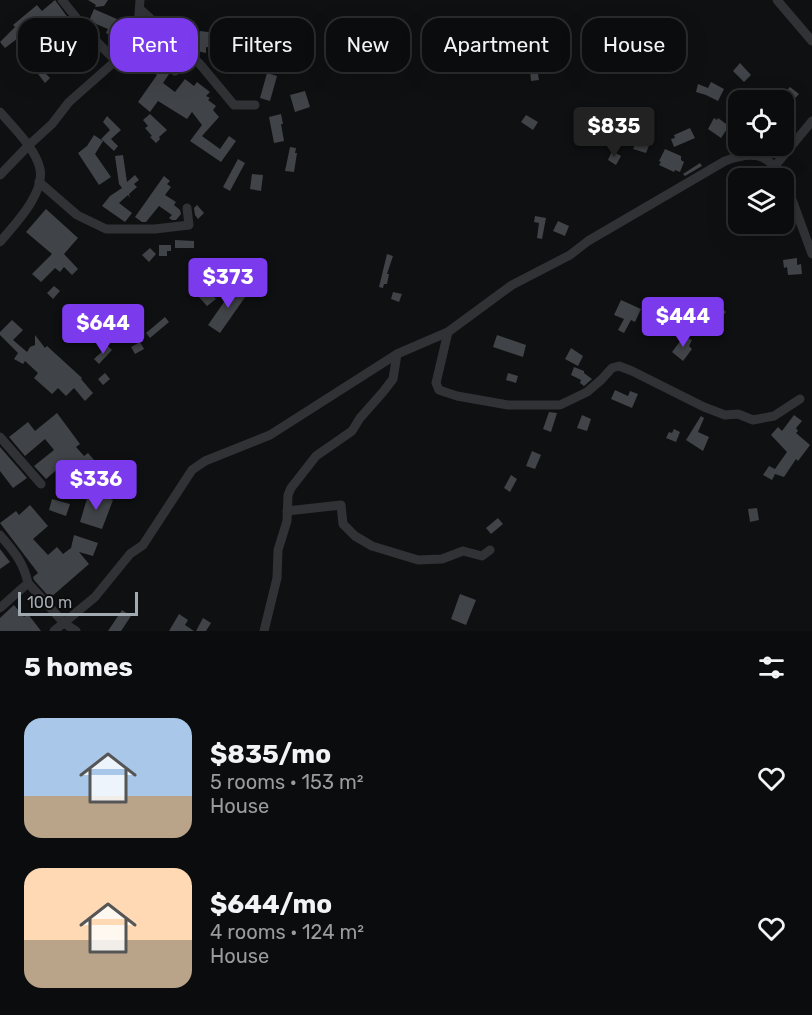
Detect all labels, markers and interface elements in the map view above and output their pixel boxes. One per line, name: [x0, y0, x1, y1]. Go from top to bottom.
chip: Buy: [18, 18, 98, 72]
chip: Rent: [110, 18, 198, 72]
chip: Filters: [210, 18, 314, 72]
chip: New: [326, 18, 410, 72]
chip: Apartment: [422, 18, 570, 72]
chip: House: [582, 18, 686, 72]
map controls: [728, 90, 794, 234]
button: locate: [728, 90, 794, 156]
pin: $835: [578, 107, 650, 158]
text: $835: [588, 114, 641, 138]
button: layers: [728, 168, 794, 234]
pin: $373: [192, 258, 264, 309]
text: $373: [202, 265, 254, 289]
pin: $444: [647, 297, 719, 348]
pin: $644: [67, 304, 139, 355]
text: $444: [656, 304, 710, 328]
text: $644: [76, 311, 130, 335]
pin: $336: [60, 460, 132, 511]
text: $336: [70, 467, 122, 491]
scale bar: [18, 589, 138, 616]
text: 100 m: [27, 593, 72, 612]
icon: filters: [755, 651, 788, 684]
text: 5 homes: [24, 652, 133, 683]
text: $835/mo: [210, 739, 331, 770]
icon: home: [72, 742, 144, 814]
icon: heart: [755, 762, 788, 795]
text: 5 rooms · 153 m²: [210, 770, 364, 794]
text: House: [210, 794, 269, 818]
text: $644/mo: [210, 889, 332, 920]
icon: home: [72, 892, 144, 964]
icon: heart: [755, 912, 788, 945]
text: 4 rooms · 124 m²: [210, 920, 364, 944]
text: House: [210, 944, 269, 968]

